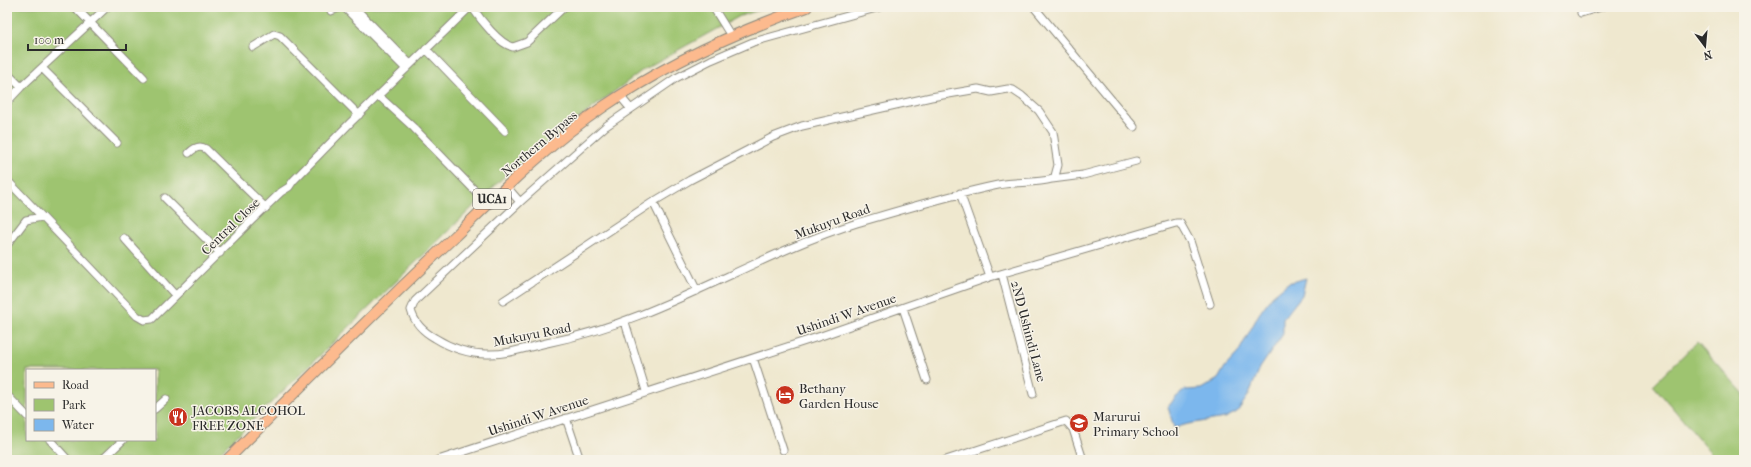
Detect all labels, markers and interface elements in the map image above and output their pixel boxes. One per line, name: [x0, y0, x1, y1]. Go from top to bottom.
scale bar: [28, 26, 126, 52]
north arrow: [1685, 26, 1725, 66]
text: 100 m: [34, 33, 64, 47]
text: N: [1701, 48, 1713, 63]
street label: Northern Bypass: [499, 107, 580, 179]
road number: UCA1: [473, 189, 511, 209]
street label: Central Close: [198, 194, 263, 258]
street label: Mukuyu Road: [792, 201, 873, 242]
street label: 2ND Ushindi Lane: [1008, 279, 1049, 384]
street label: Ushindi W Avenue: [794, 290, 899, 339]
street label: Mukuyu Road: [492, 319, 573, 349]
legend: [26, 369, 156, 441]
text: Road: [62, 378, 89, 392]
place label: Bethany Garden House: [799, 381, 879, 411]
hotel icon: Bethany Garden House: [774, 384, 796, 406]
street label: Ushindi W Avenue: [486, 392, 591, 439]
text: Park: [62, 398, 87, 412]
place label: JACOBS ALCOHOL FREE ZONE: [191, 403, 305, 433]
restaurant icon: JACOBS ALCOHOL FREE ZONE: [167, 406, 189, 428]
place label: Marurui Primary School: [1093, 409, 1179, 439]
school or university icon: Marurui Primary School: [1068, 412, 1090, 434]
text: Water: [61, 418, 95, 432]

